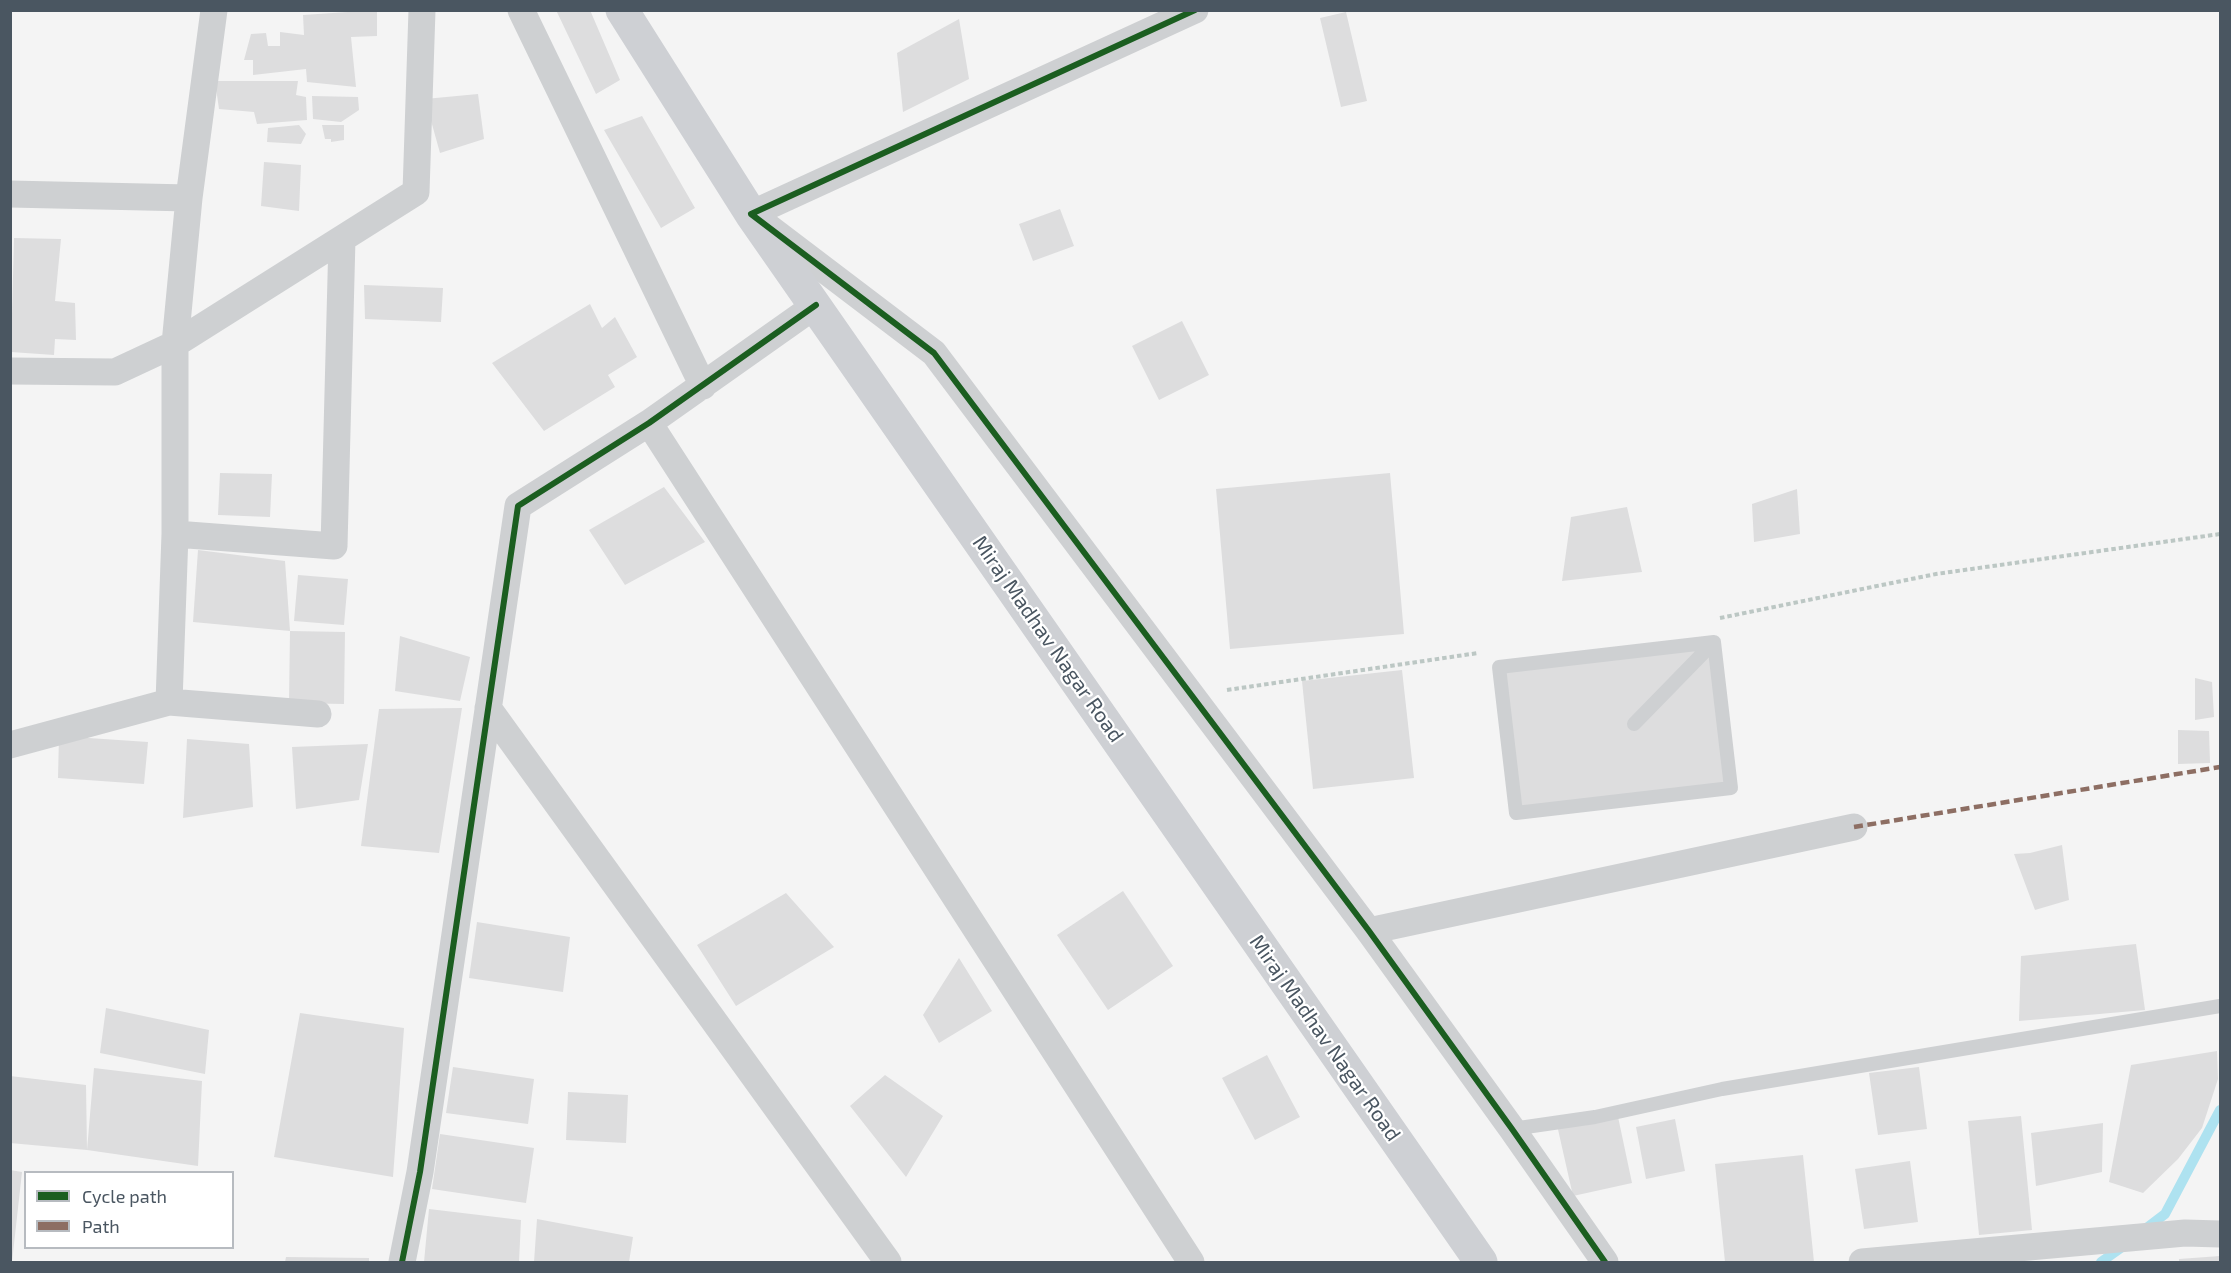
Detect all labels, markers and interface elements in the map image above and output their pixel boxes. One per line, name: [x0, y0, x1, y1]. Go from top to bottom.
street label: Miraj Madhav Nagar Road: [967, 531, 1129, 747]
street label: Miraj Madhav Nagar Road: [1244, 930, 1406, 1146]
legend: [24, 1171, 234, 1249]
text: Cycle path: [82, 1185, 167, 1207]
text: Path: [82, 1215, 120, 1237]

